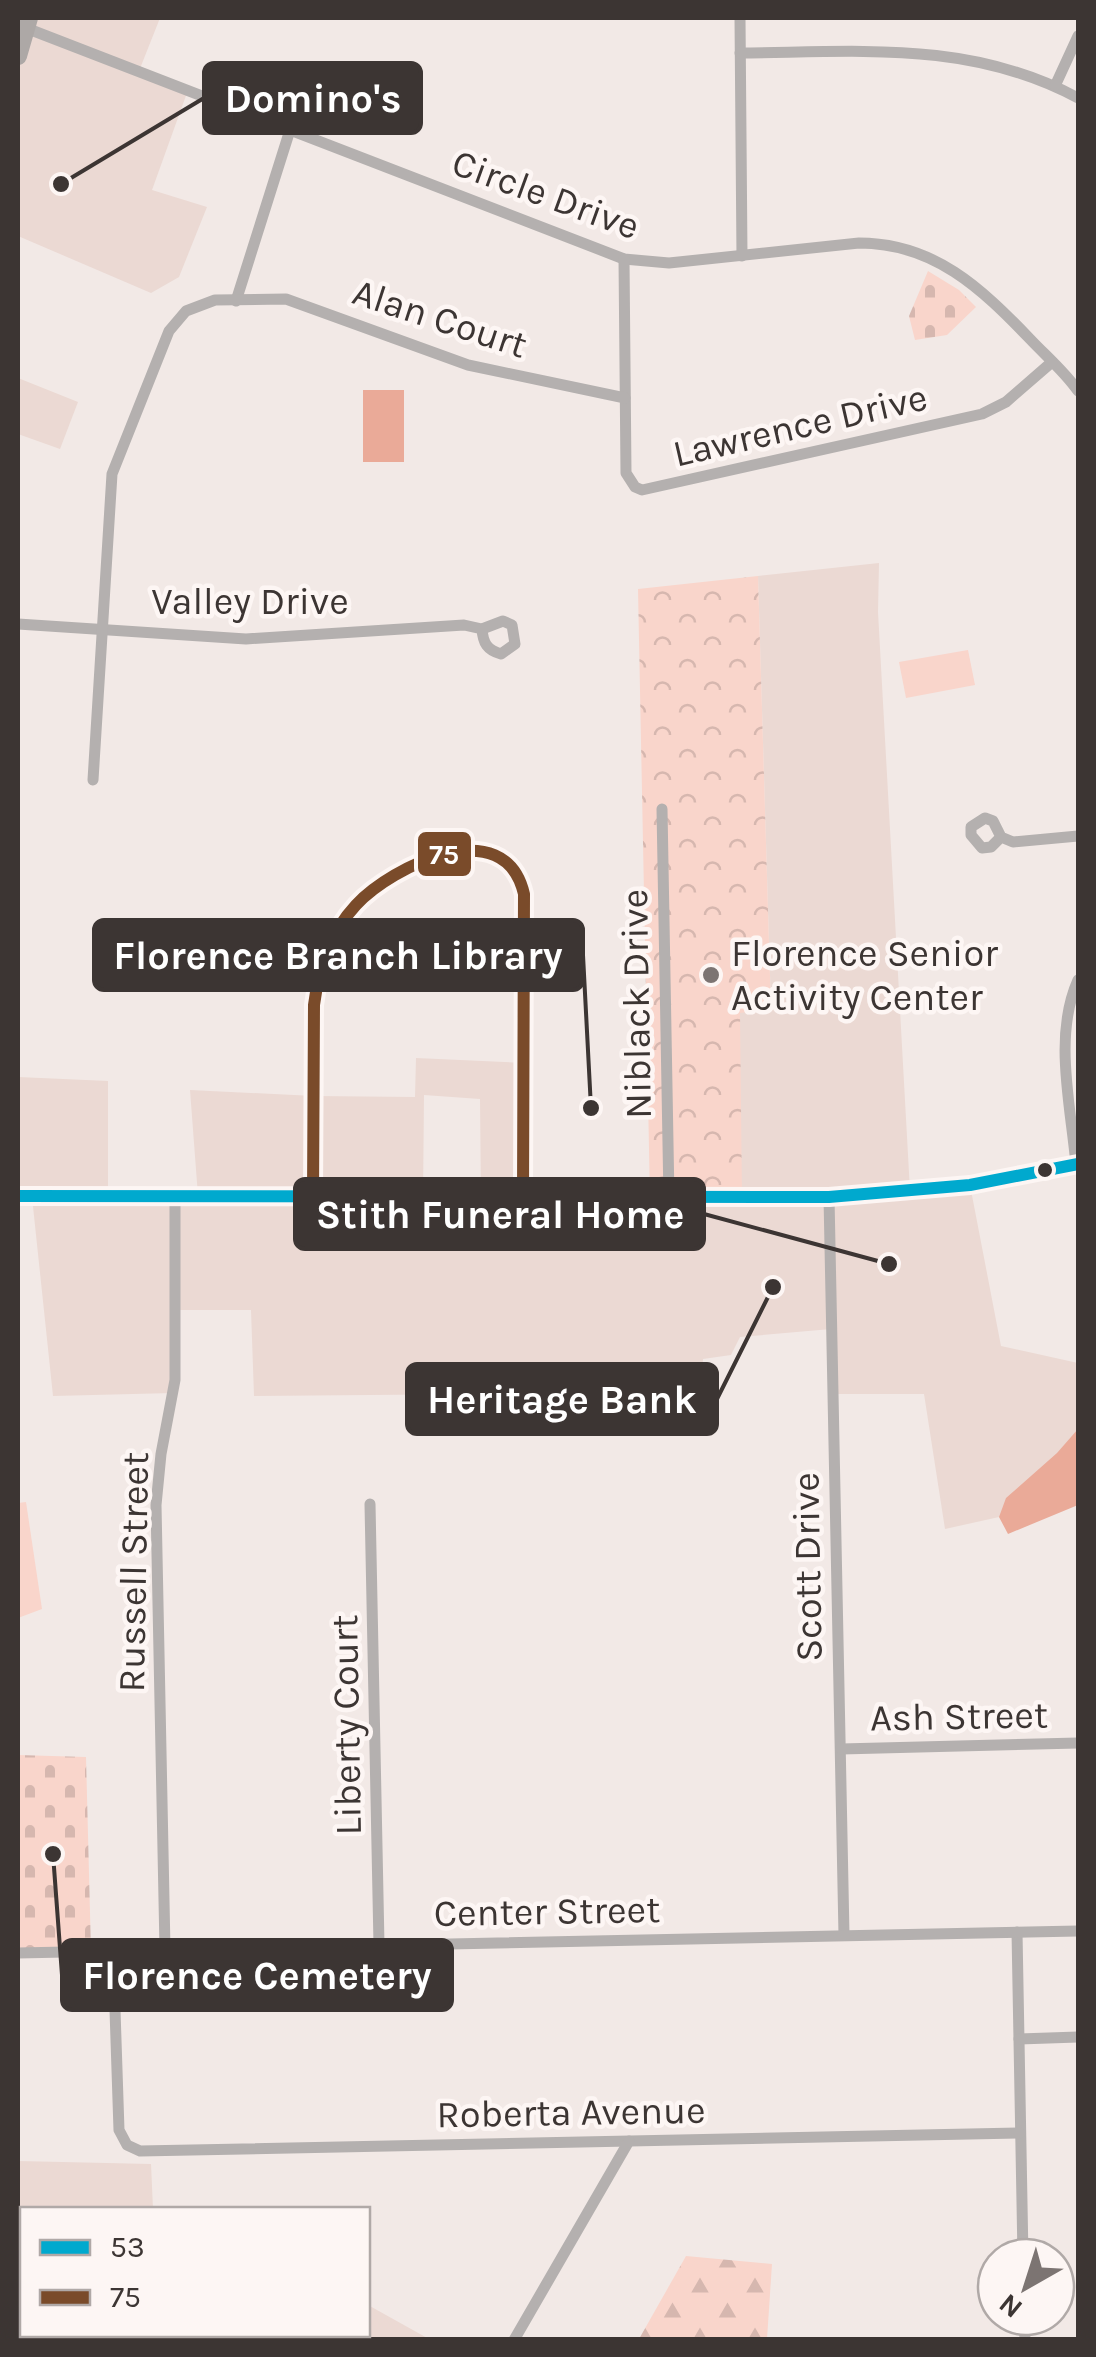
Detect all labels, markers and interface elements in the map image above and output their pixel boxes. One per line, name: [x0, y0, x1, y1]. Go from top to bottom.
callout: Domino's: [204, 63, 421, 133]
text: Domino's: [224, 75, 402, 122]
street label: Circle Drive: [446, 140, 646, 249]
street label: Alan Court: [347, 269, 533, 368]
street label: Lawrence Drive: [669, 374, 931, 477]
street label: Valley Drive: [151, 579, 349, 624]
line badge: 75: [416, 830, 473, 878]
text: 75: [429, 838, 459, 871]
street label: Niblack Drive: [612, 889, 661, 1119]
callout: Florence Branch Library: [94, 920, 583, 990]
place label: Florence Senior Activity Center: [731, 931, 998, 1020]
text: Florence Branch Library: [113, 932, 563, 979]
marker: Florence Senior Activity Center: [700, 964, 722, 986]
unlabelled marker: [1035, 1160, 1055, 1180]
callout: Stith Funeral Home: [295, 1179, 704, 1249]
text: Stith Funeral Home: [316, 1191, 684, 1238]
callout: Heritage Bank: [407, 1364, 717, 1434]
text: Heritage Bank: [427, 1376, 697, 1423]
street label: Russell Street: [109, 1451, 158, 1693]
street label: Scott Drive: [783, 1472, 832, 1662]
street label: Liberty Court: [322, 1614, 371, 1836]
street label: Ash Street: [870, 1692, 1048, 1741]
street label: Center Street: [433, 1887, 661, 1936]
callout: Florence Cemetery: [62, 1940, 452, 2010]
text: Florence Cemetery: [82, 1952, 432, 1999]
street label: Roberta Avenue: [436, 2088, 706, 2137]
legend: [20, 2207, 370, 2337]
text: 53: [110, 2229, 145, 2265]
north arrow: [976, 2237, 1076, 2337]
text: 75: [110, 2279, 141, 2315]
text: N: [992, 2287, 1029, 2325]

